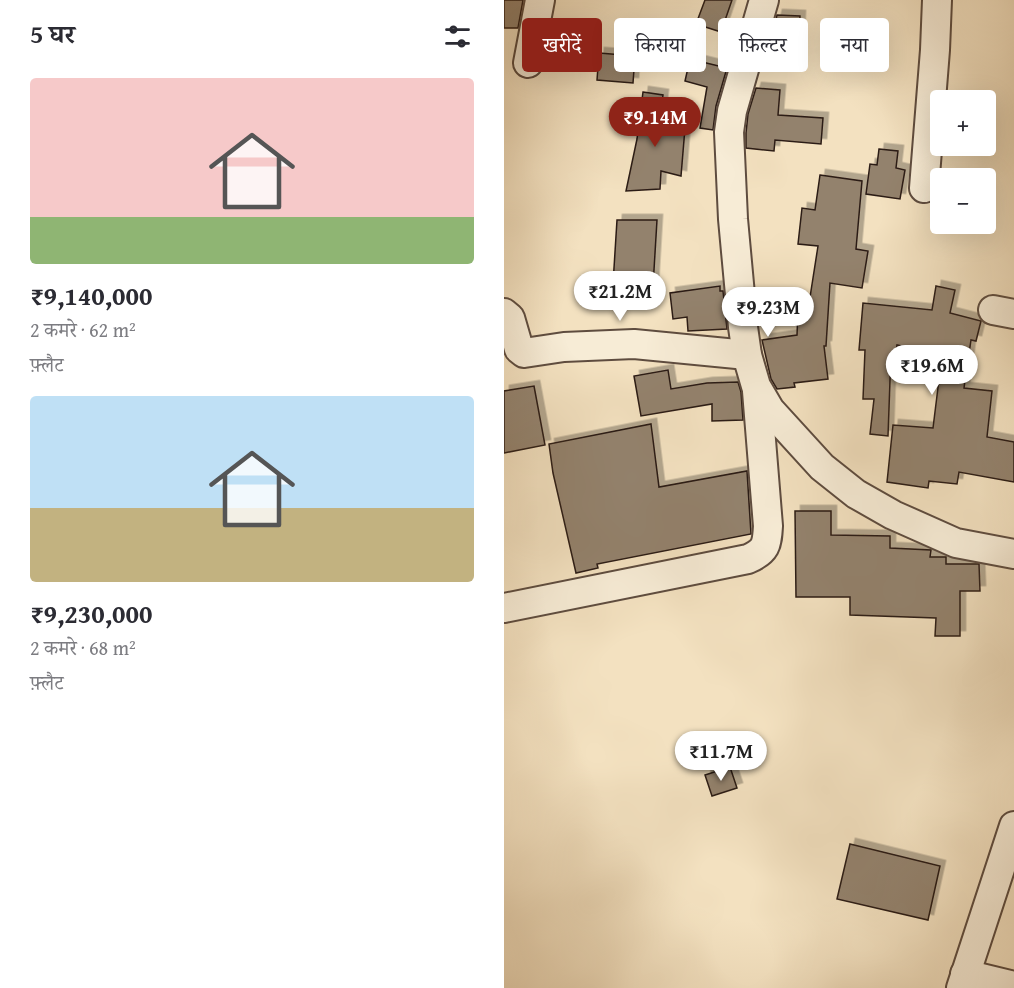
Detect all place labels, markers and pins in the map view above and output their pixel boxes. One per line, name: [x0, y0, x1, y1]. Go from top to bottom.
pin: ₹9.14M: [606, 97, 704, 148]
pin: ₹21.2M: [571, 271, 669, 322]
pin: ₹9.23M: [719, 287, 817, 338]
pin: ₹19.6M: [883, 345, 981, 396]
pin: ₹11.7M: [672, 731, 770, 782]

